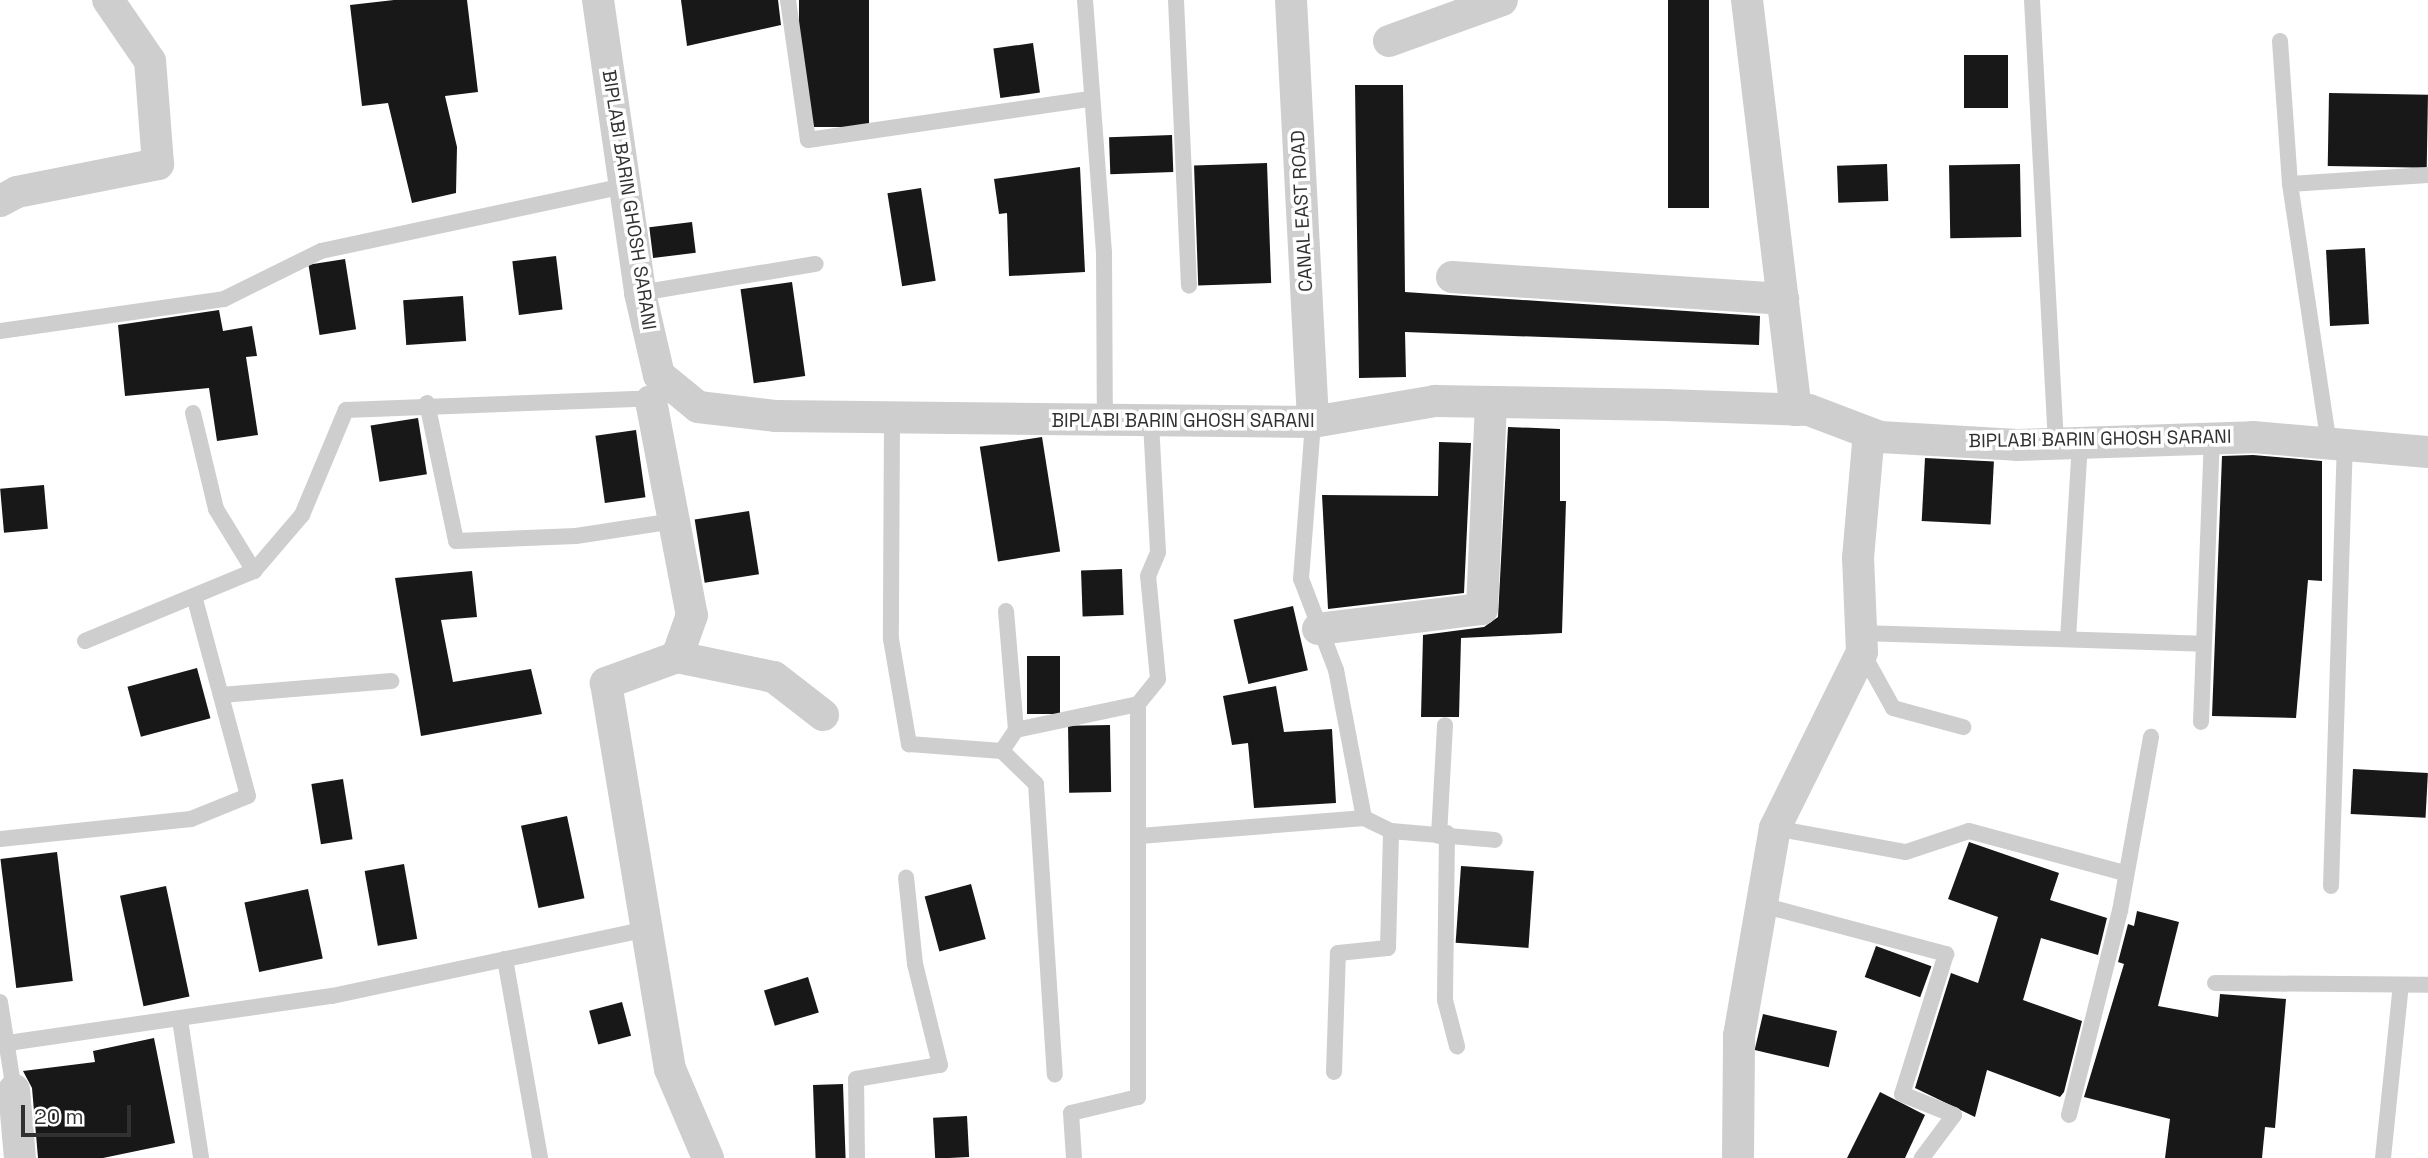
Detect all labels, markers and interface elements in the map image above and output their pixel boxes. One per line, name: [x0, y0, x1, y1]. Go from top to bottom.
street label: BIPLABI BARIN GHOSH SARANI: [597, 68, 661, 332]
street label: CANAL EAST ROAD: [1286, 129, 1318, 293]
street label: BIPLABI BARIN GHOSH SARANI: [1051, 410, 1315, 432]
street label: BIPLABI BARIN GHOSH SARANI: [1968, 425, 2232, 453]
scale bar: [24, 1092, 135, 1136]
text: 20 m: [34, 1103, 84, 1130]

